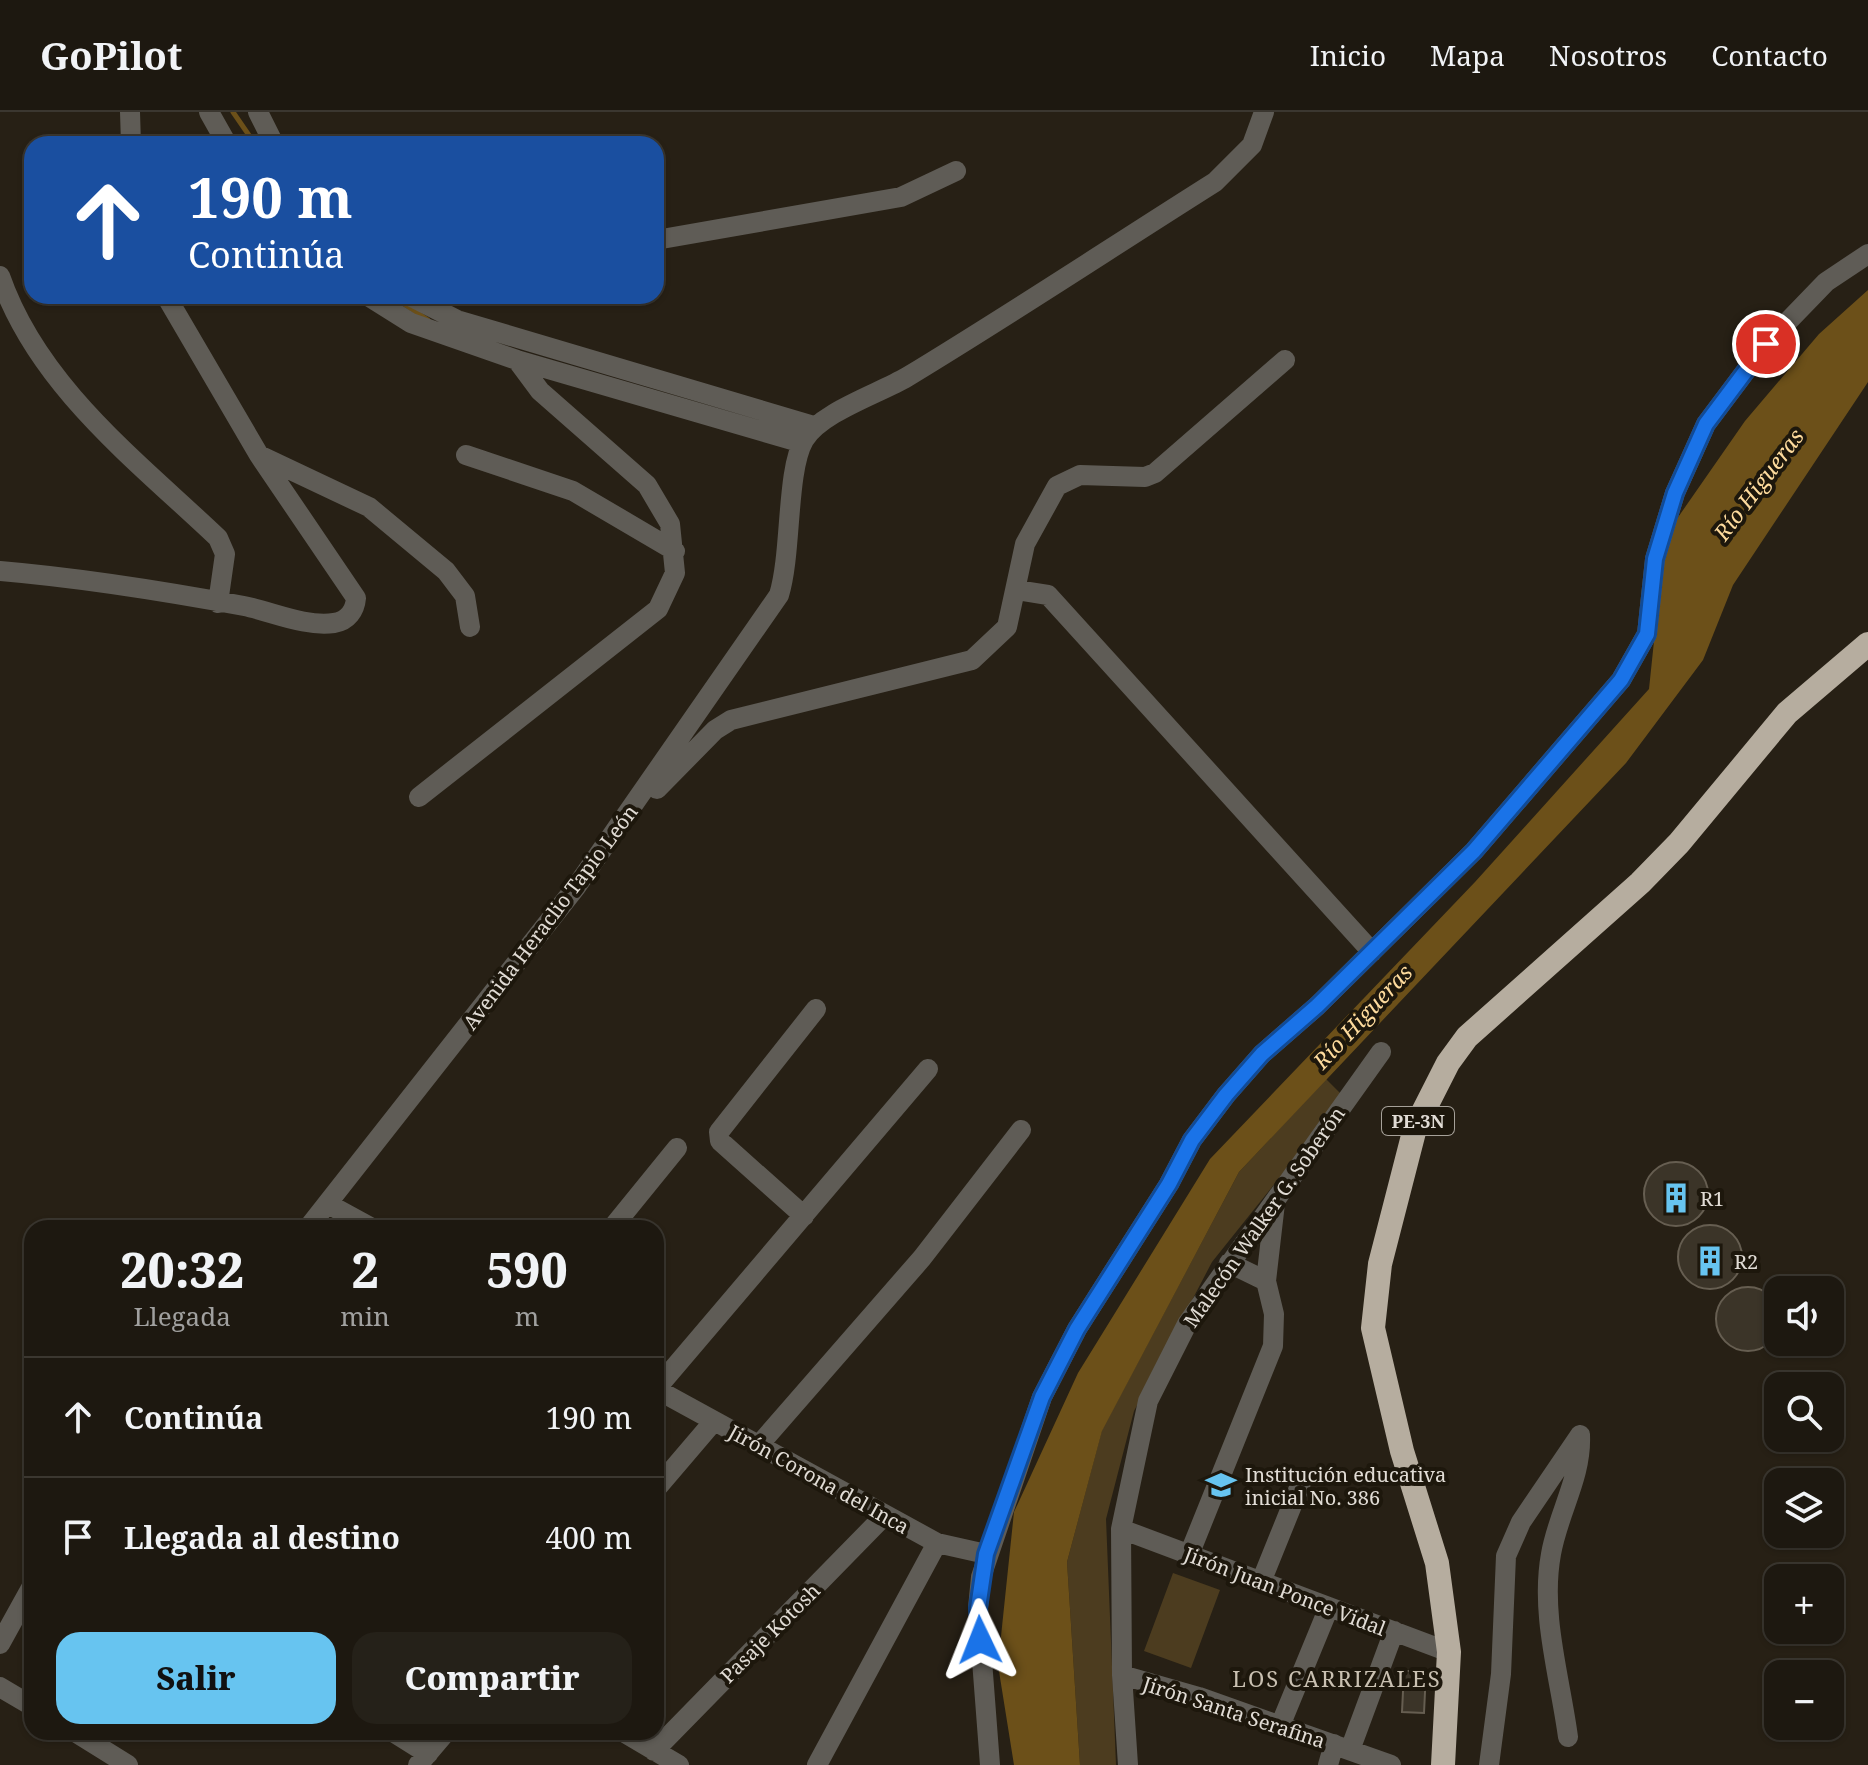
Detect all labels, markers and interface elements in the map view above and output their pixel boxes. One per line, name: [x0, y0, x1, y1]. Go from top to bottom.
text: GoPilot: [40, 29, 182, 81]
text: Inicio: [1310, 36, 1386, 74]
text: Mapa: [1430, 36, 1505, 74]
text: Nosotros: [1549, 36, 1667, 74]
text: Contacto: [1711, 36, 1828, 74]
text: 190 m: [188, 158, 353, 234]
icon: ahead: [56, 168, 160, 272]
text: Continúa: [188, 230, 345, 279]
pin: [1732, 310, 1800, 378]
icon: arrive: [1744, 322, 1788, 366]
water label: Río Higueras: [1705, 422, 1810, 547]
street label: Avenida Heraclio Tapio León: [456, 799, 644, 1035]
water label: Río Higueras: [1305, 957, 1418, 1076]
street label: Malecón Walker G. Soberón: [1177, 1101, 1351, 1333]
road number: PE-3N: [1382, 1107, 1454, 1135]
building icon: R1: [1659, 1181, 1693, 1215]
place label: R1: [1700, 1185, 1724, 1212]
text: 20:32: [120, 1237, 244, 1302]
text: 2: [351, 1237, 379, 1302]
text: 590: [486, 1237, 568, 1302]
building icon: R2: [1693, 1244, 1727, 1278]
place label: R2: [1734, 1248, 1758, 1275]
map controls: [1764, 1276, 1844, 1740]
button: sound: [1764, 1276, 1844, 1356]
text: Llegada: [133, 1298, 231, 1334]
text: min: [340, 1298, 390, 1334]
text: m: [515, 1298, 539, 1334]
button: search: [1764, 1372, 1844, 1452]
icon: ahead: [56, 1395, 100, 1439]
text: Continúa: [124, 1397, 263, 1438]
text: 190 m: [546, 1397, 632, 1438]
street label: Jirón Corona del Inca: [723, 1418, 914, 1540]
place label: Institución educativa inicial No. 386: [1245, 1461, 1446, 1511]
school or university icon: Institución educativa inicial No. 386: [1204, 1468, 1238, 1502]
button: layers: [1764, 1468, 1844, 1548]
icon: arrive: [56, 1515, 100, 1559]
text: Llegada al destino: [124, 1517, 400, 1558]
text: 400 m: [546, 1517, 632, 1558]
street label: Jirón Juan Ponce Vidal: [1179, 1540, 1390, 1642]
button: +: [1764, 1564, 1844, 1644]
street label: Pasaje Kotosh: [714, 1577, 826, 1689]
position arrow: [938, 1598, 1022, 1682]
button: Salir: [56, 1632, 336, 1724]
button: Compartir: [352, 1632, 632, 1724]
button: −: [1764, 1660, 1844, 1740]
district label: LOS CARRIZALES: [1232, 1663, 1442, 1693]
street label: Jirón Santa Serafina: [1138, 1669, 1329, 1754]

